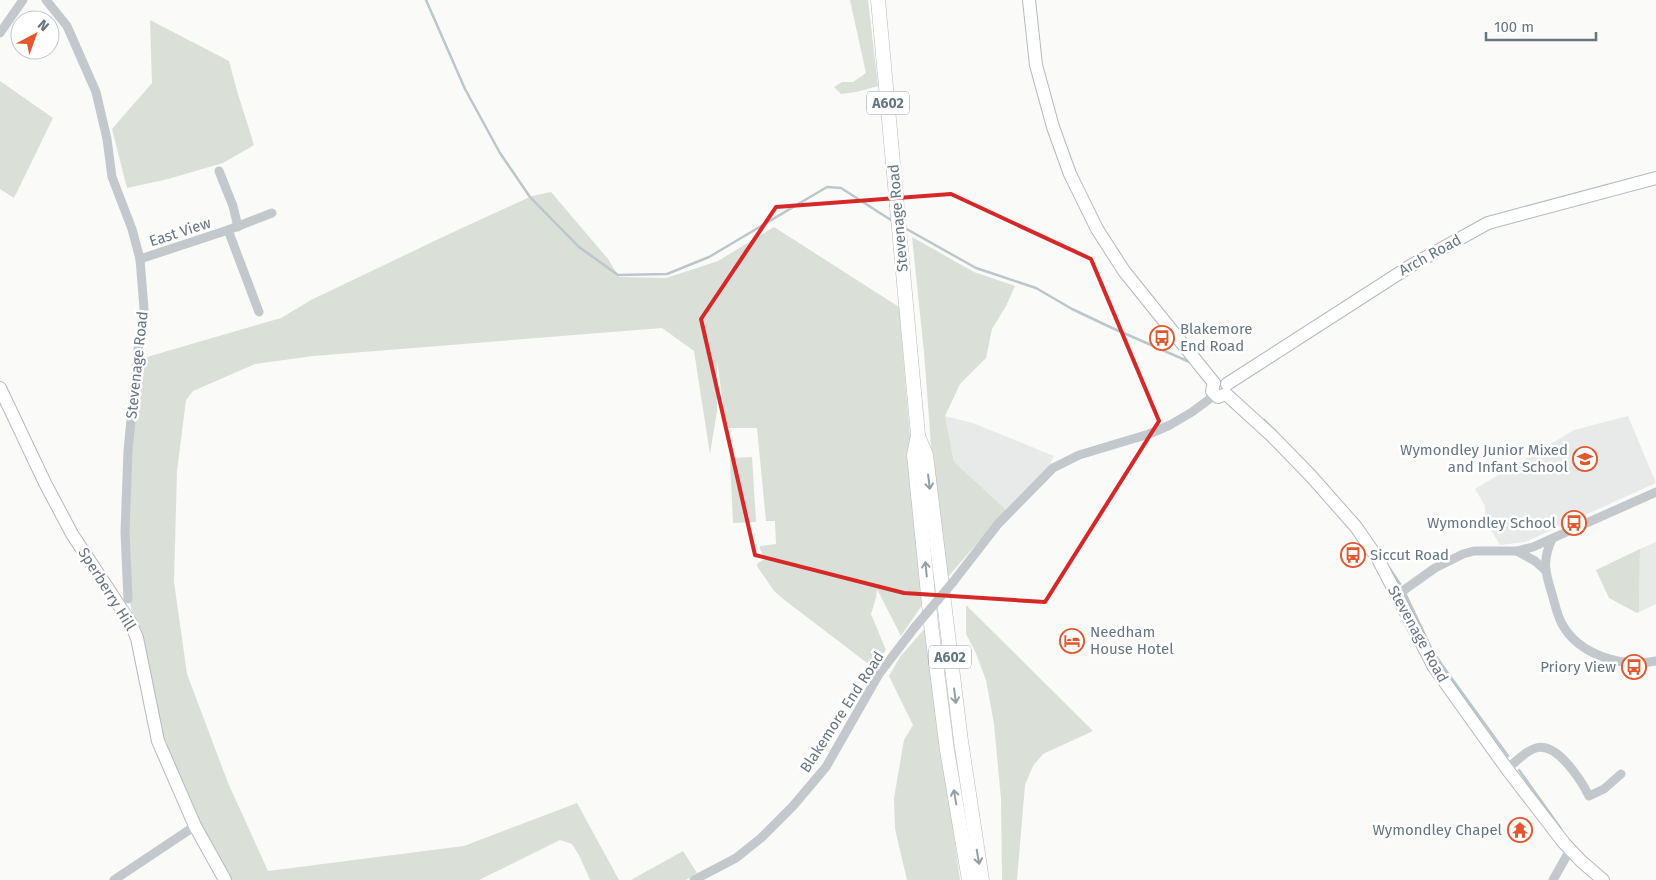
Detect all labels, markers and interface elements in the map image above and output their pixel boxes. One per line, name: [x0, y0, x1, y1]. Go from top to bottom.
north arrow: [10, 10, 60, 60]
scale bar: [1486, 10, 1596, 42]
text: N: [34, 16, 52, 35]
text: 100 m: [1494, 18, 1534, 36]
road number: A602: [867, 92, 909, 115]
street label: Stevenage Road: [884, 163, 912, 273]
street label: East View: [147, 214, 213, 250]
street label: Arch Road: [1396, 231, 1464, 279]
street label: Stevenage Road: [122, 310, 152, 420]
place label: Blakemore End Road: [1180, 320, 1252, 355]
bus stop icon: Blakemore End Road: [1149, 325, 1175, 351]
place label: Wymondley Junior Mixed and Infant School: [1400, 441, 1569, 476]
school or university icon: Wymondley Junior Mixed and Infant School: [1572, 446, 1598, 472]
one-way arrow: [924, 474, 934, 490]
bus stop icon: Wymondley School: [1561, 510, 1587, 536]
place label: Wymondley School: [1427, 514, 1557, 532]
bus stop icon: Siccut Road: [1340, 542, 1366, 568]
street label: Sperberry Hill: [74, 544, 140, 634]
place label: Siccut Road: [1370, 546, 1449, 564]
one-way arrow: [921, 562, 930, 578]
street label: Stevenage Road: [1384, 582, 1452, 686]
place label: Needham House Hotel: [1090, 623, 1174, 658]
hotel icon: Needham House Hotel: [1059, 628, 1085, 654]
road number: A602: [929, 646, 971, 669]
street label: Blakemore End Road: [796, 648, 888, 776]
bus stop icon: Priory View: [1621, 654, 1647, 680]
place label: Priory View: [1540, 658, 1616, 676]
one-way arrow: [950, 687, 960, 703]
one-way arrow: [950, 790, 960, 806]
temple icon: Wymondley Chapel: [1507, 817, 1533, 843]
place label: Wymondley Chapel: [1372, 821, 1503, 839]
one-way arrow: [974, 848, 984, 864]

